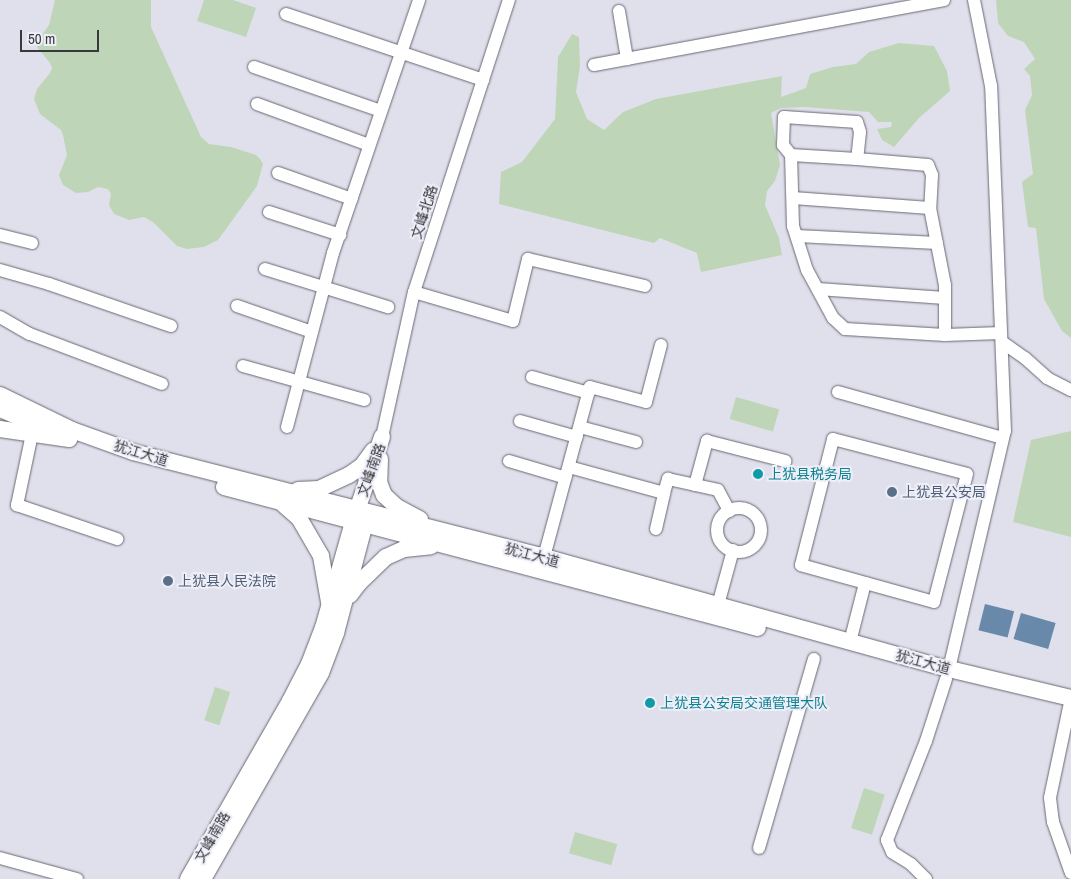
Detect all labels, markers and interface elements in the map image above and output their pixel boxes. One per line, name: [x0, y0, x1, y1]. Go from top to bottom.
scale bar: [22, 20, 101, 52]
text: 50 m: [28, 28, 55, 49]
street label: 文峰北路: [407, 183, 441, 241]
street label: 犹江大道: [112, 437, 170, 469]
street label: 文峰南路: [354, 441, 388, 499]
place label: 上犹县税务局: [768, 466, 852, 482]
marker: 上犹县税务局: [752, 468, 764, 480]
place label: 上犹县公安局: [902, 484, 986, 500]
marker: 上犹县公安局: [886, 486, 898, 498]
street label: 犹江大道: [503, 540, 561, 570]
place label: 上犹县人民法院: [178, 573, 276, 589]
marker: 上犹县人民法院: [162, 575, 174, 587]
street label: 犹江大道: [894, 647, 952, 677]
place label: 上犹县公安局交通管理大队: [660, 695, 828, 711]
marker: 上犹县公安局交通管理大队: [644, 697, 656, 709]
street label: 文峰南路: [191, 809, 233, 865]

